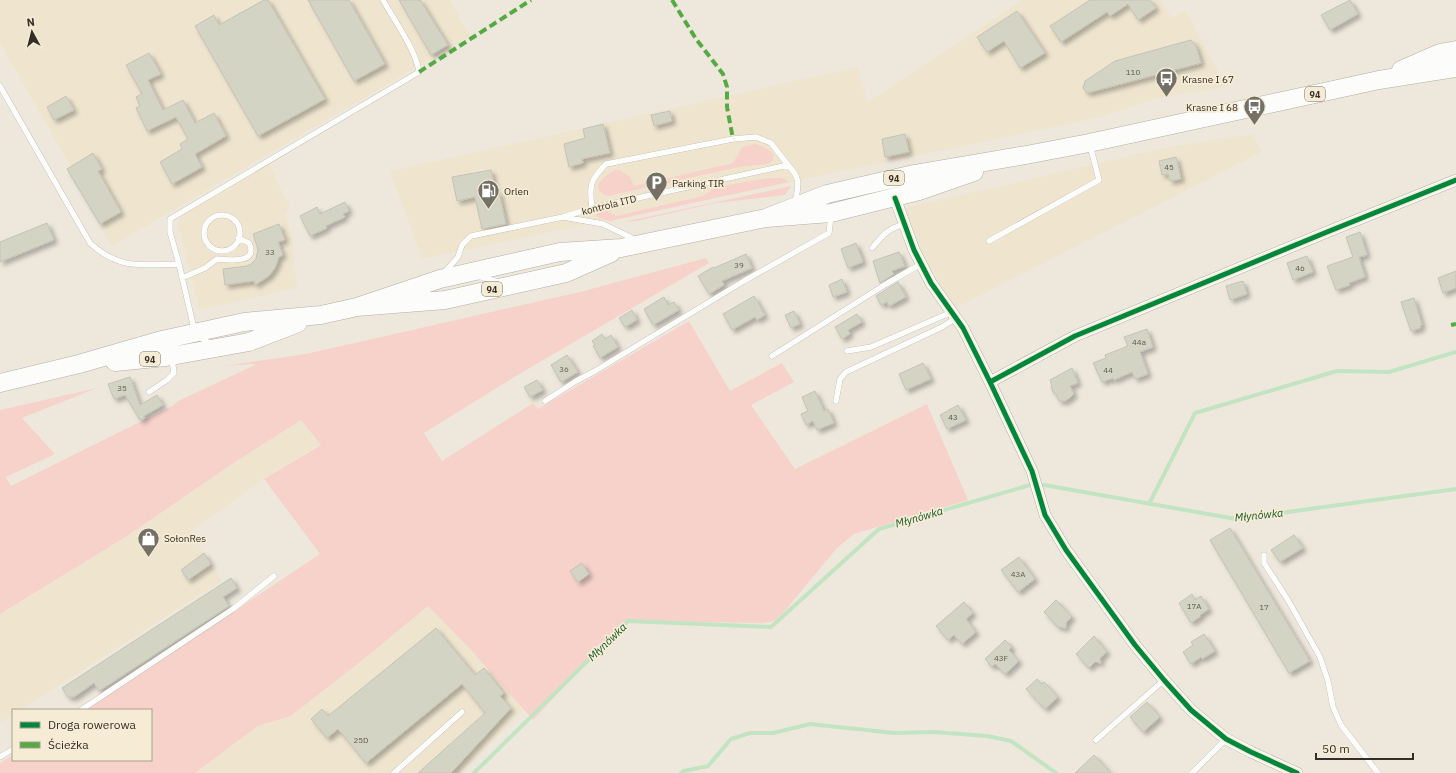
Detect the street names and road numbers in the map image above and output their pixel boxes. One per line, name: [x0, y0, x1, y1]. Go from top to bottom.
road number: 94: [1305, 87, 1325, 101]
road number: 94: [884, 171, 904, 185]
street label: kontrola ITD: [580, 192, 638, 218]
road number: 94: [482, 282, 502, 296]
road number: 94: [140, 352, 160, 366]

